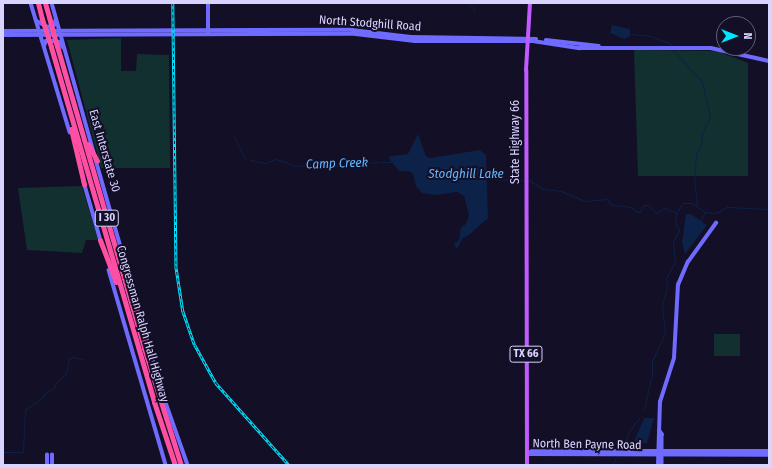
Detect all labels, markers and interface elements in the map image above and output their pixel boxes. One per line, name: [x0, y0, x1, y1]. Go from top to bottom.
street label: North Stodghill Road: [318, 13, 422, 35]
north arrow: [716, 16, 756, 56]
text: N: [741, 33, 754, 39]
street label: State Highway 66: [509, 100, 523, 184]
street label: East Interstate 30: [85, 108, 123, 194]
water label: Camp Creek: [306, 155, 368, 173]
water label: Stodghill Lake: [428, 166, 504, 182]
road number: I 30: [94, 209, 120, 227]
street label: Congressman Ralph Hall Highway: [113, 244, 171, 404]
road number: TX 66: [509, 345, 543, 363]
street label: North Ben Payne Road: [532, 437, 642, 453]

